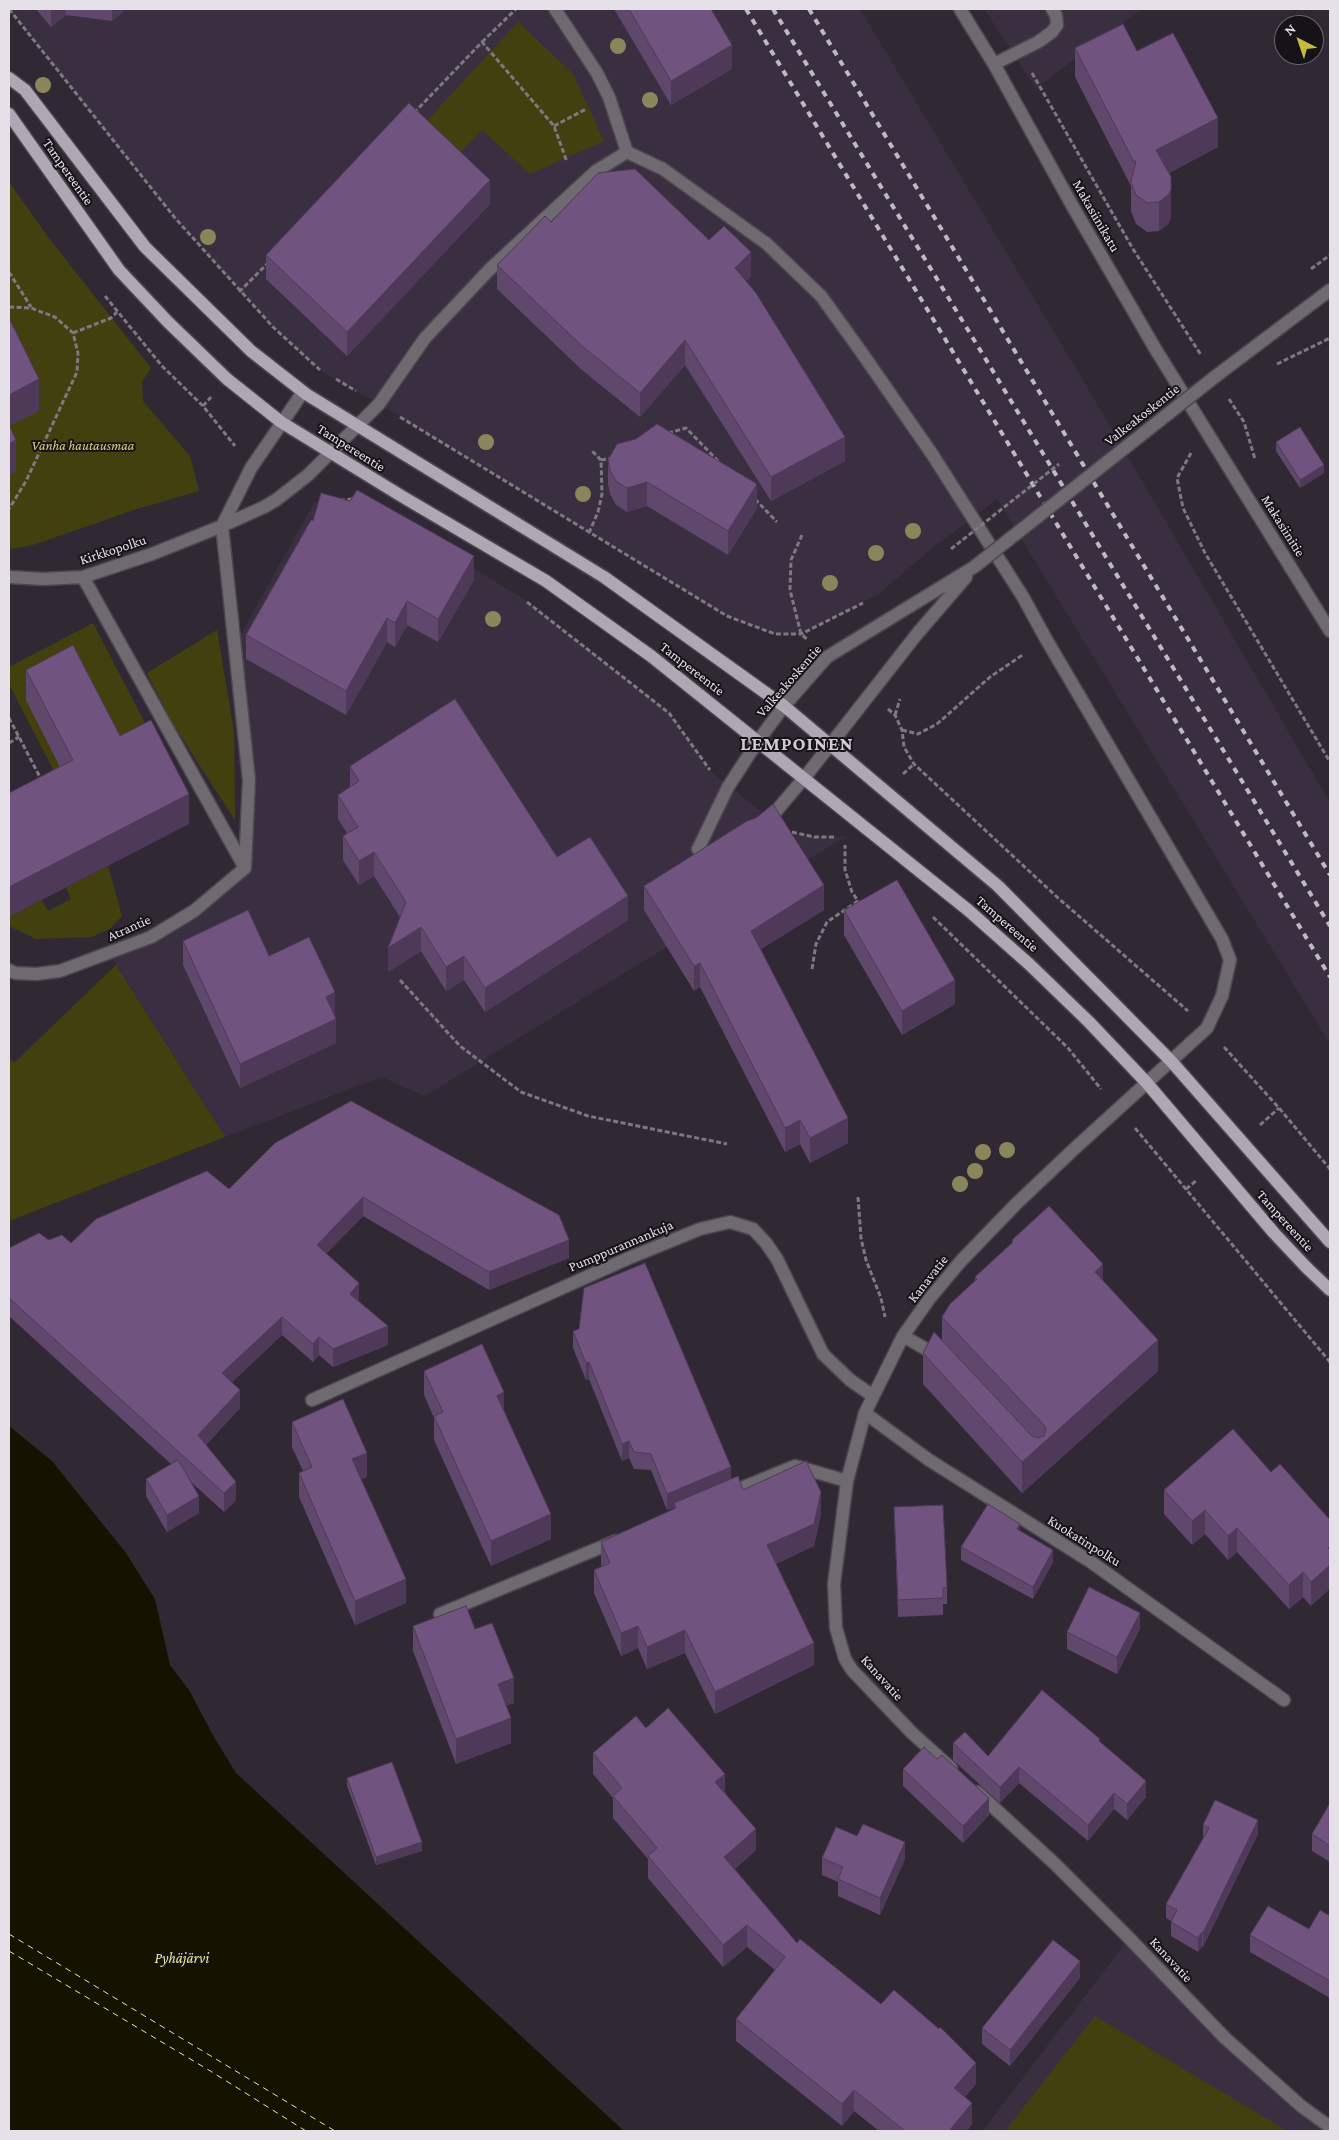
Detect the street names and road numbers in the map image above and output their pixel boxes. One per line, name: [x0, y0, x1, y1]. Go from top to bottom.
street label: Tampereentie: [39, 136, 97, 208]
street label: Makasiinikatu: [1069, 177, 1123, 255]
street label: Valkeakoskentie: [1101, 381, 1183, 449]
street label: Tampereentie: [314, 420, 388, 476]
street label: Makasiinitie: [1257, 492, 1309, 560]
street label: Kirkkopolku: [78, 531, 148, 569]
street label: Tampereentie: [656, 639, 728, 699]
street label: Valkeakoskentie: [753, 641, 825, 721]
street label: Tampereentie: [972, 892, 1042, 956]
street label: Atrantie: [105, 911, 153, 945]
street label: Tampereentie: [1253, 1187, 1317, 1255]
street label: Pumppurannankuja: [566, 1216, 676, 1276]
street label: Kanavatie: [904, 1252, 952, 1306]
street label: Kuokatinpolku: [1044, 1512, 1124, 1570]
street label: Kanavatie: [857, 1652, 907, 1704]
street label: Kanavatie: [1146, 1934, 1196, 1986]

